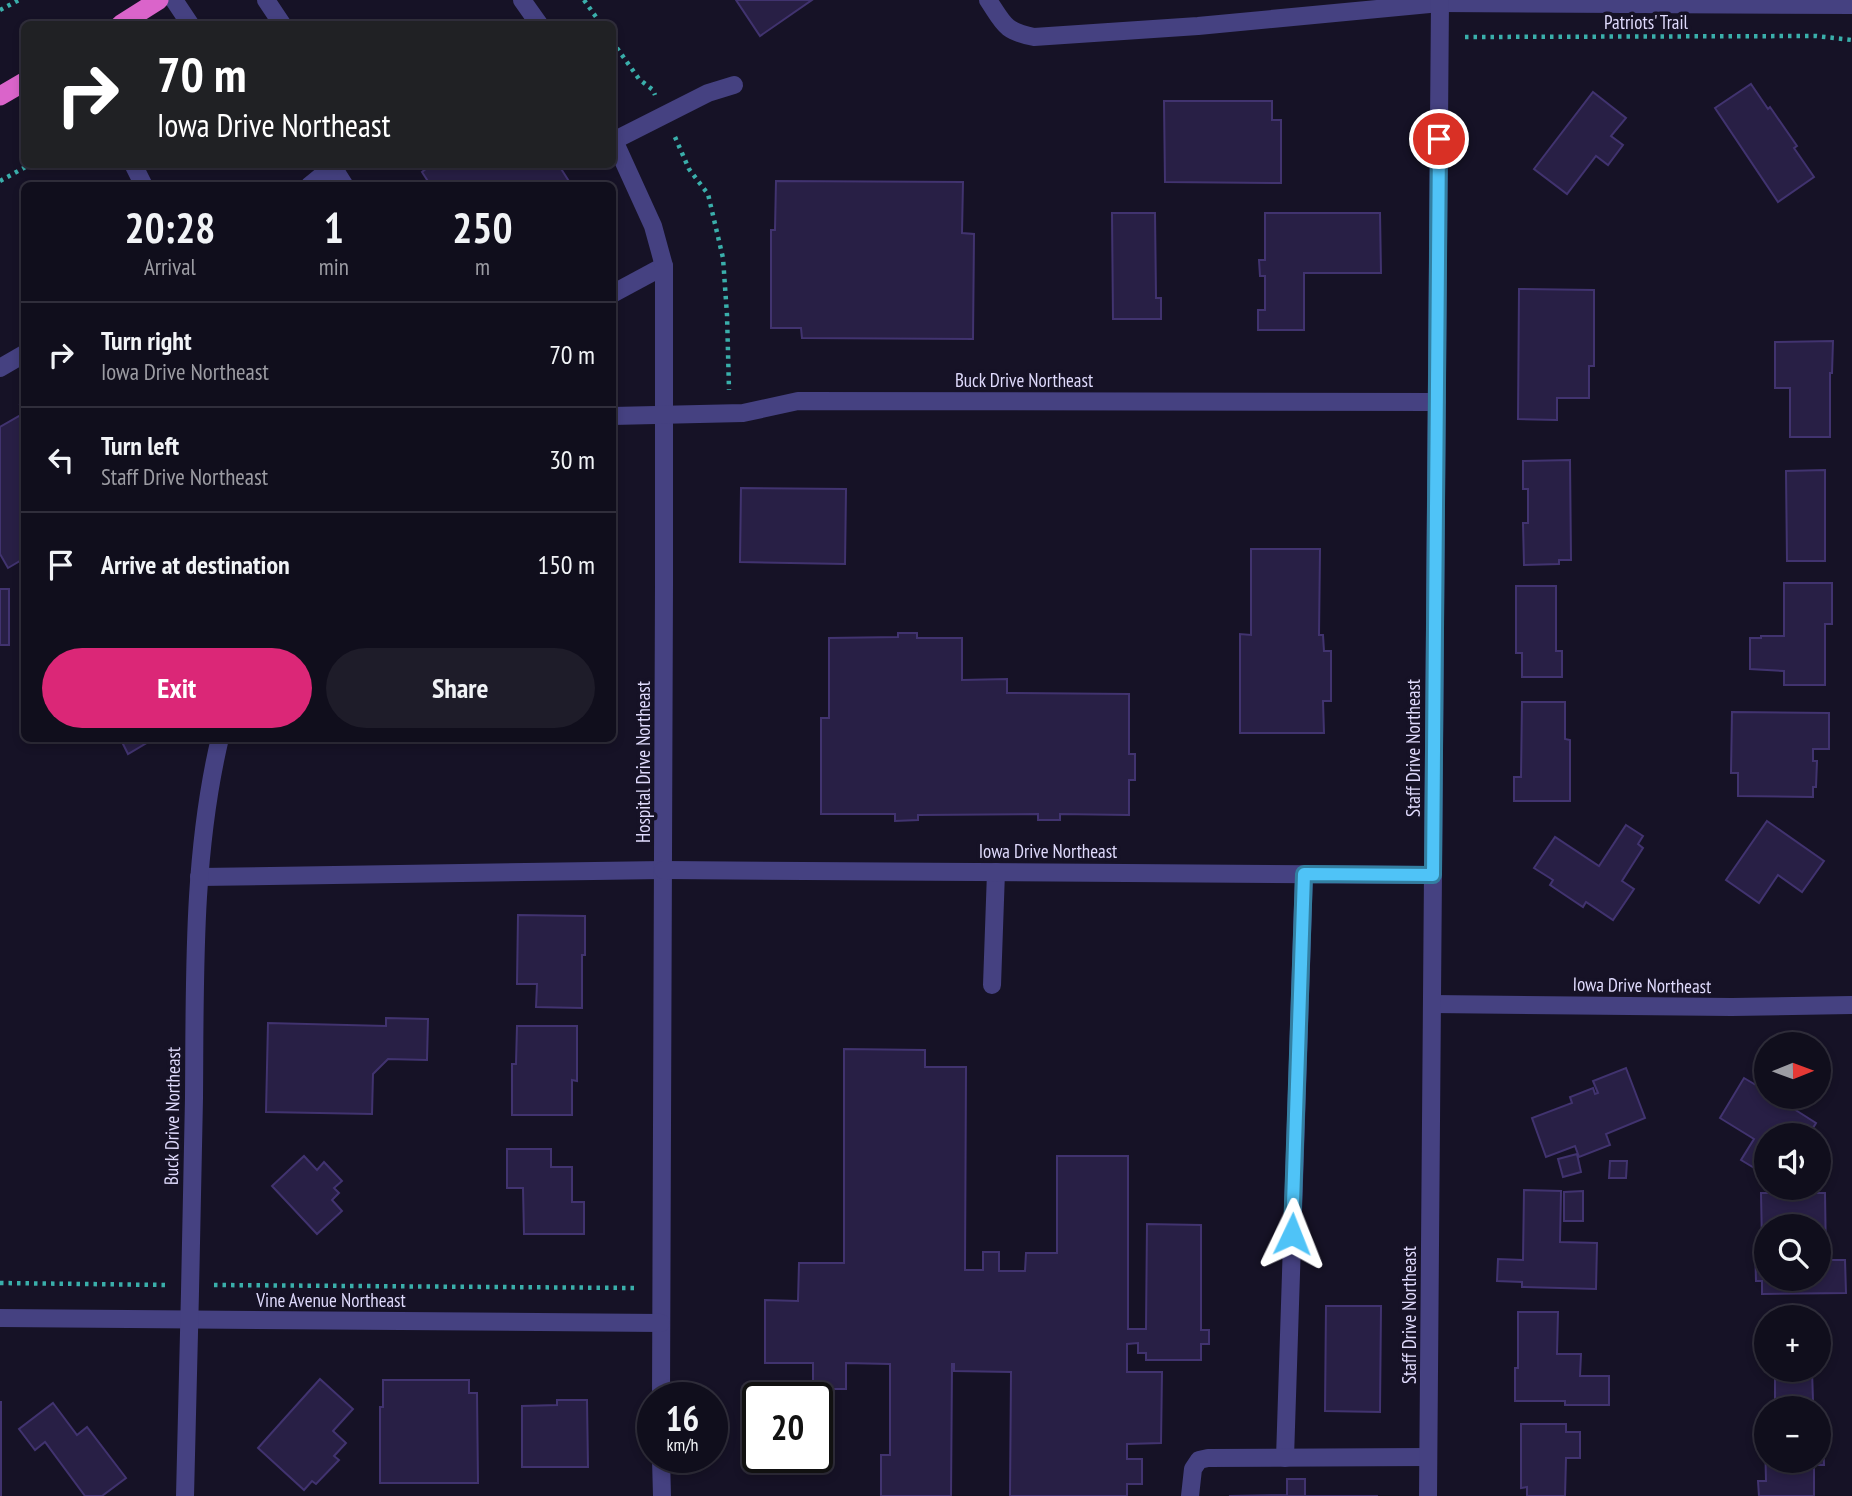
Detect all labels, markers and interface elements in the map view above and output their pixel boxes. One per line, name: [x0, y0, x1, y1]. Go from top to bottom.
street label: Patriots' Trail: [1604, 10, 1689, 34]
text: 70 m: [157, 42, 246, 106]
icon: right: [42, 49, 133, 140]
text: Iowa Drive Northeast: [157, 104, 390, 146]
pin: [1409, 109, 1469, 169]
icon: arrive: [1420, 120, 1458, 158]
text: 20:28: [124, 200, 215, 255]
text: 1: [324, 200, 344, 255]
text: 250: [452, 200, 513, 255]
text: Arrival: [144, 252, 196, 281]
text: min: [319, 252, 349, 281]
text: m: [475, 252, 490, 281]
text: Turn right: [101, 324, 192, 357]
icon: right: [42, 336, 80, 374]
text: 70 m: [549, 338, 595, 371]
text: Iowa Drive Northeast: [101, 357, 269, 386]
street label: Buck Drive Northeast: [955, 368, 1094, 392]
text: Turn left: [101, 429, 179, 462]
icon: left: [42, 441, 80, 479]
text: 30 m: [549, 443, 595, 476]
text: Staff Drive Northeast: [101, 462, 268, 491]
icon: arrive: [42, 546, 80, 584]
text: Arrive at destination: [101, 548, 290, 581]
text: 150 m: [537, 548, 595, 581]
button: Exit: [42, 648, 312, 728]
button: Share: [326, 648, 595, 728]
street label: Staff Drive Northeast: [1401, 678, 1425, 817]
street label: Hospital Drive Northeast: [631, 680, 655, 843]
street label: Iowa Drive Northeast: [979, 839, 1118, 863]
street label: Iowa Drive Northeast: [1572, 972, 1712, 998]
north arrow: [1754, 1032, 1830, 1110]
map controls: [1754, 1032, 1831, 1473]
street label: Buck Drive Northeast: [159, 1046, 185, 1185]
button: sound: [1754, 1123, 1831, 1200]
position arrow: [1255, 1197, 1329, 1271]
button: search: [1754, 1214, 1831, 1291]
street label: Staff Drive Northeast: [1397, 1245, 1421, 1384]
street label: Vine Avenue Northeast: [255, 1288, 407, 1312]
button: +: [1754, 1305, 1831, 1382]
speed limit sign: 20: [742, 1382, 833, 1473]
text: 16: [666, 1395, 699, 1441]
button: −: [1754, 1396, 1831, 1473]
text: km/h: [667, 1433, 698, 1456]

